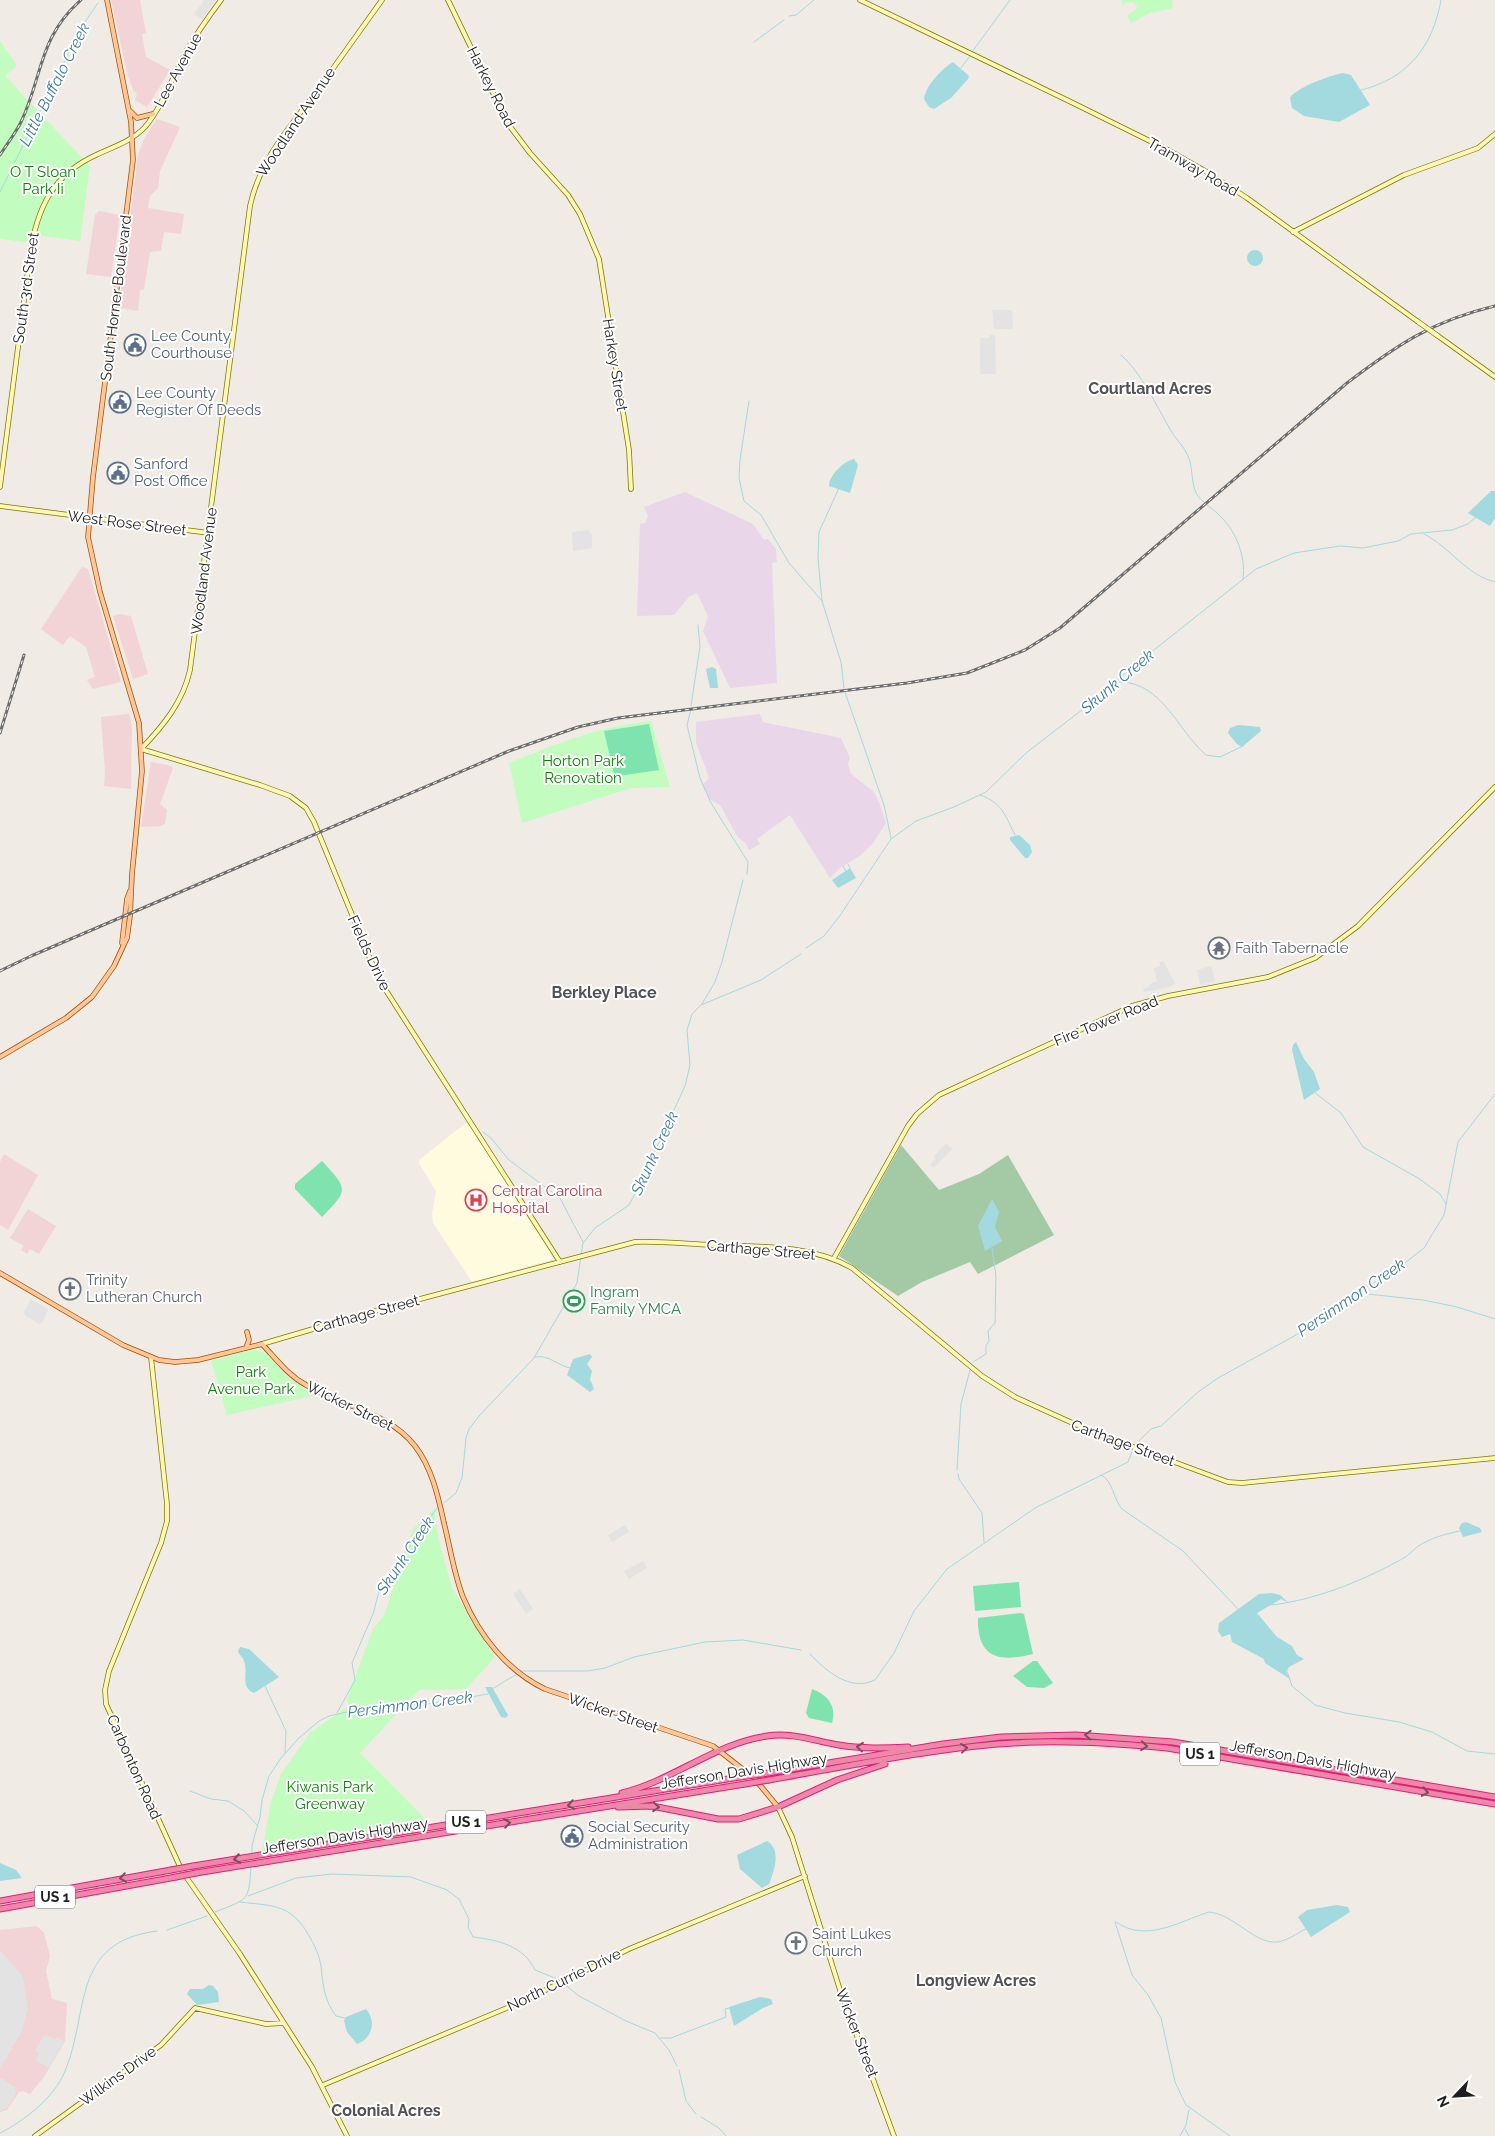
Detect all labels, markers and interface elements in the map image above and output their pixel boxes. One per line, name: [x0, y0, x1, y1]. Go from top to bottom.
water label: Little Buffalo Creek: [15, 19, 94, 149]
street label: Lee Avenue: [150, 30, 206, 110]
street label: Harkey Road: [463, 44, 519, 130]
street label: Woodland Avenue: [253, 64, 339, 180]
street label: Tramway Road: [1144, 134, 1242, 200]
park label: O T Sloan Park Ii: [10, 163, 76, 198]
street label: South Horner Boulevard: [97, 214, 135, 382]
street label: South 3rd Street: [9, 231, 43, 345]
street label: Harkey Street: [599, 317, 631, 413]
place label: Lee County Courthouse: [151, 327, 232, 362]
public building icon: Lee County Courthouse: [123, 333, 147, 357]
district label: Courtland Acres: [1088, 379, 1212, 398]
place label: Lee County Register Of Deeds: [136, 384, 261, 419]
public building icon: Lee County Register Of Deeds: [108, 390, 132, 414]
place label: Sanford Post Office: [134, 455, 208, 490]
public building icon: Sanford Post Office: [106, 461, 130, 485]
street label: Woodland Avenue: [187, 506, 221, 636]
street label: West Rose Street: [67, 507, 187, 539]
water label: Skunk Creek: [1076, 645, 1158, 718]
park label: Horton Park Renovation: [542, 752, 624, 787]
street label: Fields Drive: [344, 912, 394, 994]
temple icon: Faith Tabernacle: [1207, 936, 1231, 960]
place label: Faith Tabernacle: [1235, 939, 1349, 957]
district label: Berkley Place: [552, 983, 657, 1002]
street label: Fire Tower Road: [1051, 992, 1161, 1050]
water label: Skunk Creek: [626, 1108, 682, 1199]
place label: Central Carolina Hospital: [492, 1182, 602, 1217]
hospital icon: Central Carolina Hospital: [464, 1188, 488, 1212]
street label: Carthage Street: [706, 1236, 816, 1264]
water label: Persimmon Creek: [1294, 1254, 1409, 1341]
place label: Trinity Lutheran Church: [86, 1271, 202, 1306]
church icon: Trinity Lutheran Church: [58, 1277, 82, 1301]
place label: Ingram Family YMCA: [590, 1283, 681, 1318]
sports icon: Ingram Family YMCA: [562, 1289, 586, 1313]
street label: Carthage Street: [311, 1291, 421, 1337]
park label: Park Avenue Park: [207, 1363, 295, 1398]
street label: Wicker Street: [304, 1377, 396, 1435]
street label: Carthage Street: [1069, 1416, 1177, 1470]
water label: Skunk Creek: [372, 1512, 439, 1599]
water label: Persimmon Creek: [346, 1687, 474, 1722]
street label: Wicker Street: [566, 1689, 660, 1737]
street label: Carbonton Road: [103, 1712, 165, 1822]
one-way arrow: [1083, 1730, 1091, 1741]
street label: Jefferson Davis Highway: [1229, 1737, 1397, 1783]
one-way arrow: [1140, 1740, 1148, 1751]
one-way arrow: [856, 1742, 864, 1753]
road number: US 1: [1180, 1742, 1220, 1766]
one-way arrow: [961, 1743, 969, 1754]
street label: Jefferson Davis Highway: [659, 1749, 829, 1793]
park label: Kiwanis Park Greenway: [287, 1778, 373, 1813]
one-way arrow: [1421, 1787, 1429, 1797]
one-way arrow: [566, 1799, 575, 1809]
one-way arrow: [653, 1801, 661, 1812]
road number: US 1: [446, 1810, 486, 1834]
street label: Jefferson Davis Highway: [260, 1814, 430, 1858]
one-way arrow: [502, 1818, 511, 1828]
place label: Social Security Administration: [588, 1818, 690, 1853]
public building icon: Social Security Administration: [560, 1824, 584, 1848]
one-way arrow: [233, 1853, 241, 1864]
one-way arrow: [119, 1872, 127, 1883]
road number: US 1: [35, 1885, 75, 1908]
place label: Saint Lukes Church: [812, 1925, 891, 1960]
church icon: Saint Lukes Church: [784, 1931, 808, 1955]
street label: North Currie Drive: [504, 1945, 624, 2015]
district label: Longview Acres: [916, 1971, 1036, 1990]
street label: Wicker Street: [832, 1986, 882, 2080]
street label: Wilkins Drive: [76, 2042, 160, 2110]
north arrow: [1430, 2071, 1480, 2121]
text: N: [1434, 2093, 1453, 2110]
district label: Colonial Acres: [331, 2101, 441, 2120]

